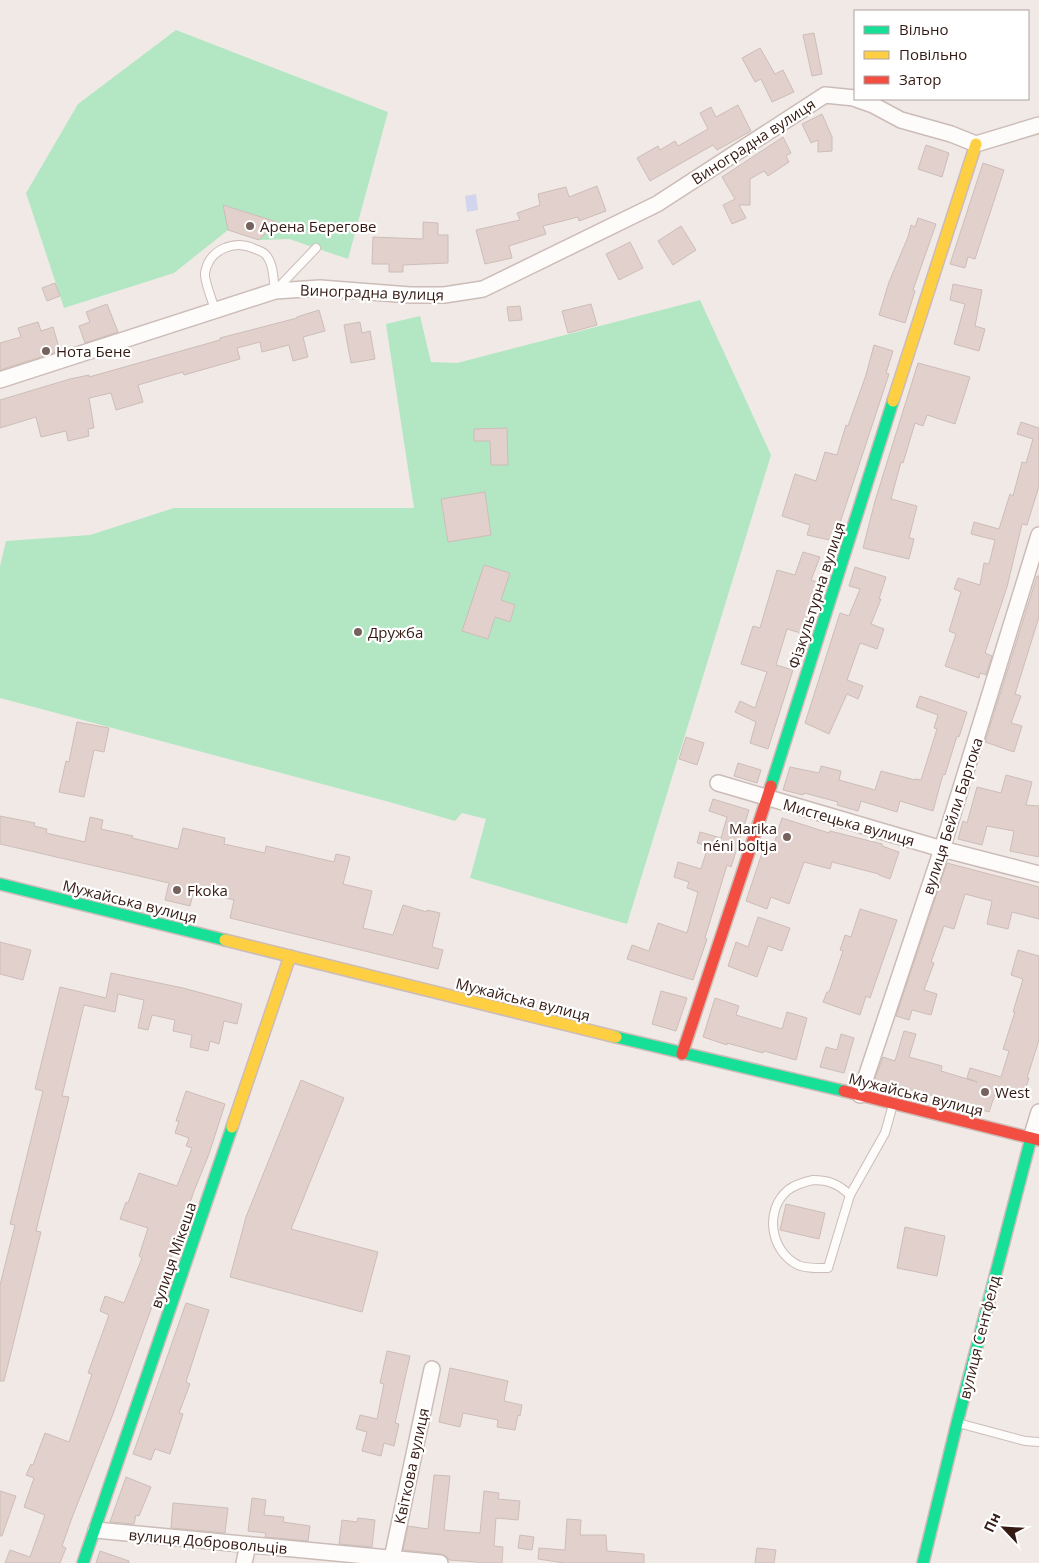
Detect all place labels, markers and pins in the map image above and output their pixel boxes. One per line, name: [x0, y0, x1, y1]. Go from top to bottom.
place label: Арена Берегове: [260, 216, 377, 236]
marker: Арена Берегове: [244, 220, 256, 232]
place label: Нота Бене: [56, 341, 131, 361]
marker: Нота Бене: [40, 345, 52, 357]
place label: Дружба: [368, 622, 423, 642]
marker: Дружба: [352, 626, 364, 638]
place label: Marika néni boltja: [703, 818, 777, 855]
marker: Marika néni boltja: [781, 831, 793, 843]
place label: Fkoka: [187, 880, 228, 900]
marker: Fkoka: [171, 884, 183, 896]
place label: West: [995, 1082, 1030, 1102]
marker: West: [979, 1086, 991, 1098]

